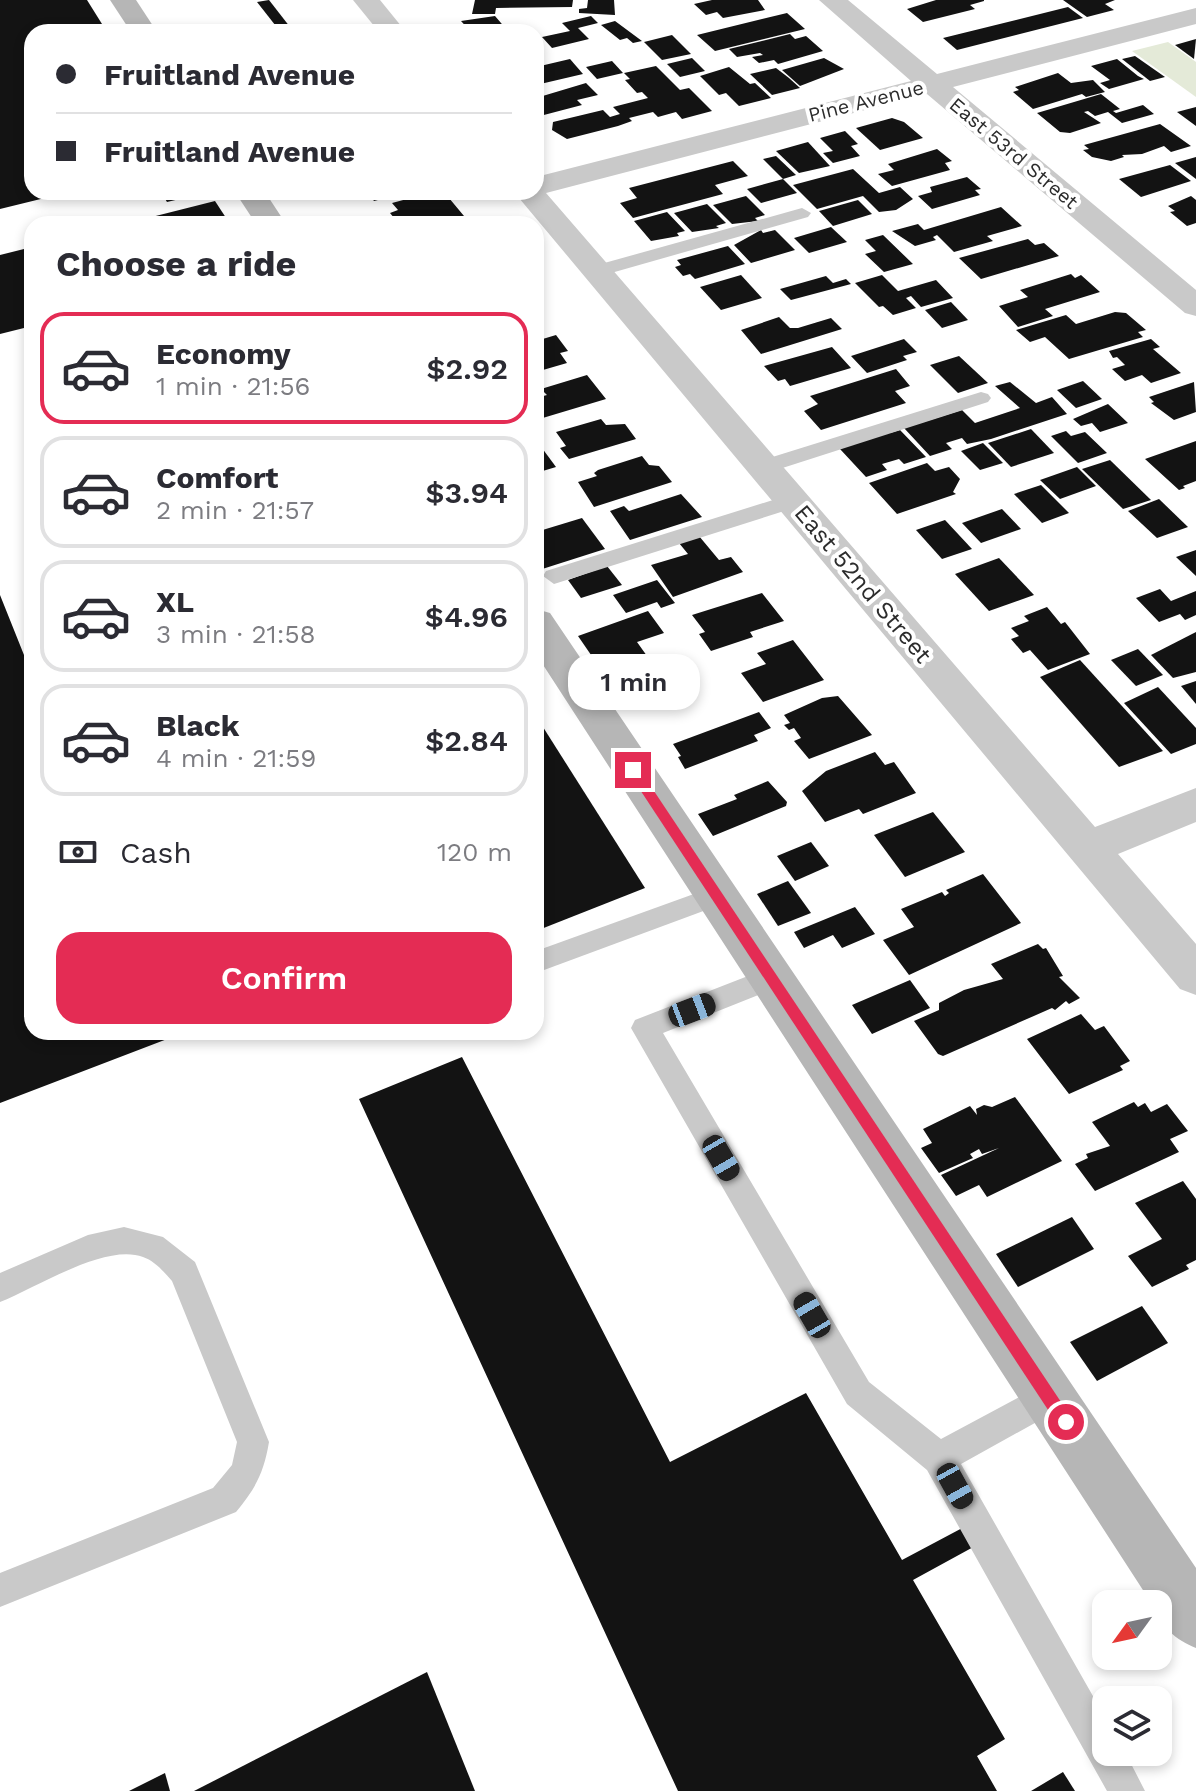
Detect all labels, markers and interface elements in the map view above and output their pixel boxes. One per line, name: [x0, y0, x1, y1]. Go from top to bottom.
text: Fruitland Avenue: [104, 57, 355, 92]
street label: Pine Avenue: [806, 75, 926, 127]
street label: East 53rd Street: [945, 92, 1084, 214]
text: Fruitland Avenue: [104, 134, 355, 169]
text: Choose a ride: [56, 243, 296, 285]
icon: car: [60, 332, 132, 404]
text: Economy: [156, 336, 291, 371]
text: $2.92: [427, 351, 508, 386]
text: 1 min · 21:56: [156, 371, 310, 401]
icon: car: [60, 456, 132, 528]
text: Comfort: [156, 460, 278, 495]
text: $3.94: [425, 475, 508, 510]
text: 2 min · 21:57: [156, 495, 314, 525]
street label: East 52nd Street: [789, 499, 937, 669]
icon: car: [60, 580, 132, 652]
text: XL: [156, 584, 194, 619]
text: $4.96: [425, 599, 508, 634]
text: 3 min · 21:58: [156, 619, 316, 649]
callout: 1 min: [567, 654, 699, 710]
text: 1 min: [601, 667, 667, 697]
icon: car: [60, 704, 132, 776]
text: Black: [156, 708, 240, 743]
text: $2.84: [425, 723, 508, 758]
text: 4 min · 21:59: [156, 743, 316, 773]
route end: [615, 752, 651, 788]
icon: cash: [56, 830, 100, 874]
text: Cash: [120, 835, 192, 870]
text: 120 m: [437, 837, 512, 867]
button: Confirm: [56, 932, 512, 1024]
car: [665, 990, 719, 1030]
car: [699, 1131, 743, 1185]
car: [790, 1288, 834, 1342]
route start: [1048, 1404, 1084, 1440]
car: [933, 1459, 977, 1513]
north arrow: [1092, 1590, 1172, 1670]
map controls: [1092, 1590, 1172, 1766]
button: layers: [1092, 1686, 1172, 1766]

